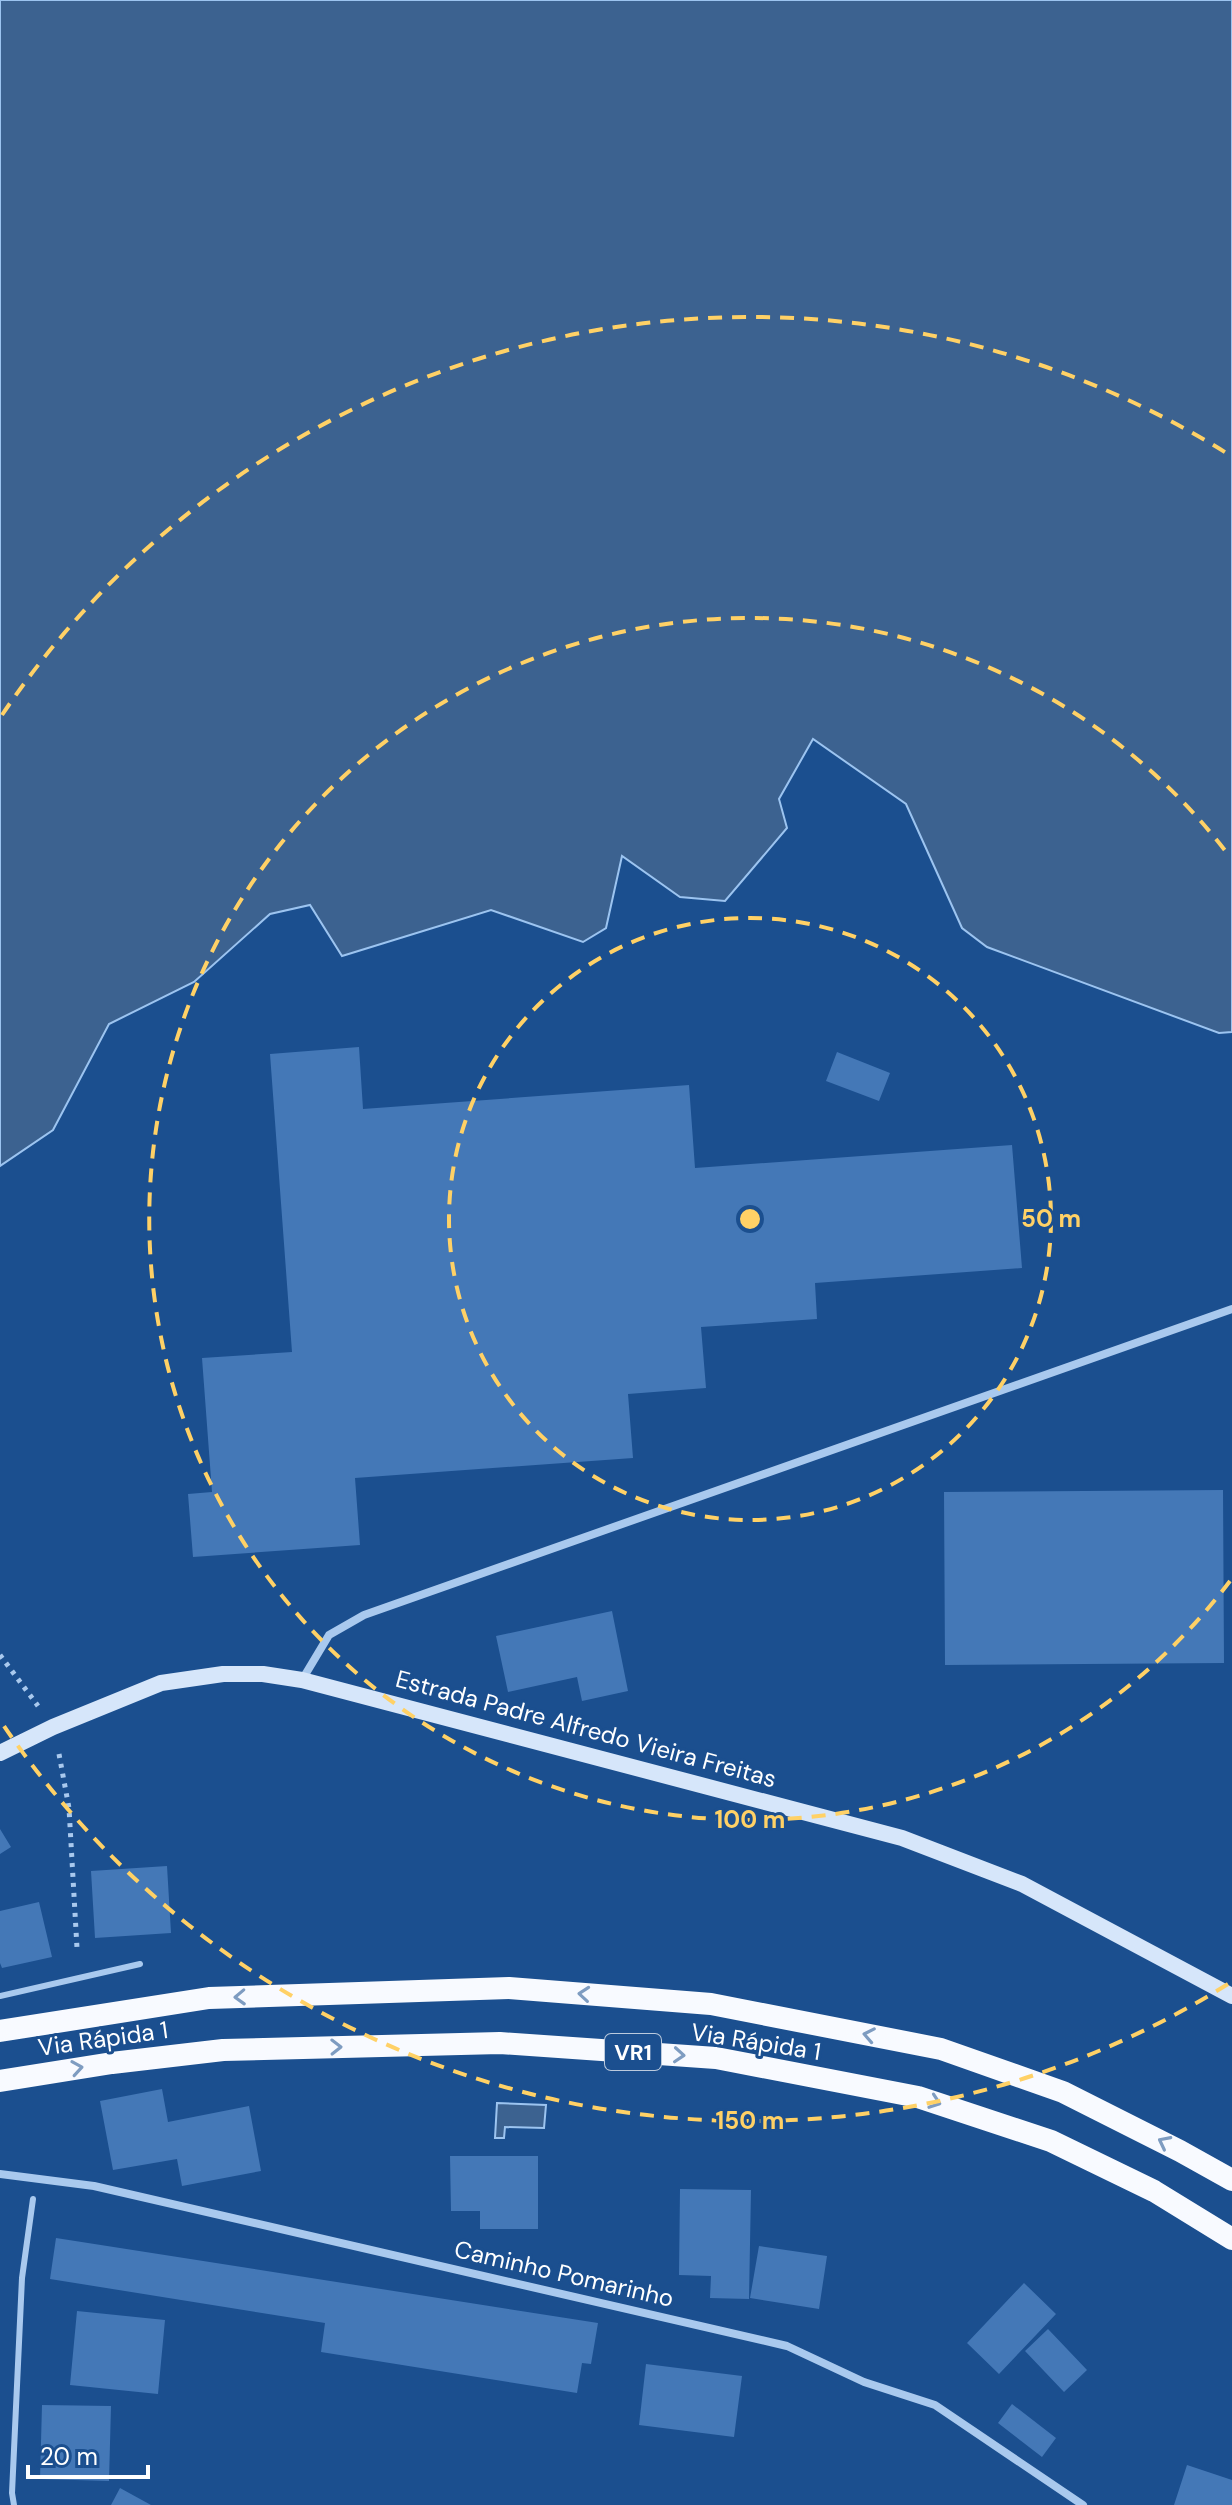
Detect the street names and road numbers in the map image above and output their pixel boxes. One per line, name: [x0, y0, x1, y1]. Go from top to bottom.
street label: Estrada Padre Alfredo Vieira Freitas: [392, 1663, 780, 1794]
street label: Via Rápida 1: [36, 2014, 170, 2063]
street label: Via Rápida 1: [689, 2016, 823, 2067]
road number: VR1: [605, 2034, 661, 2070]
street label: Caminho Pomarinho: [452, 2233, 677, 2314]

